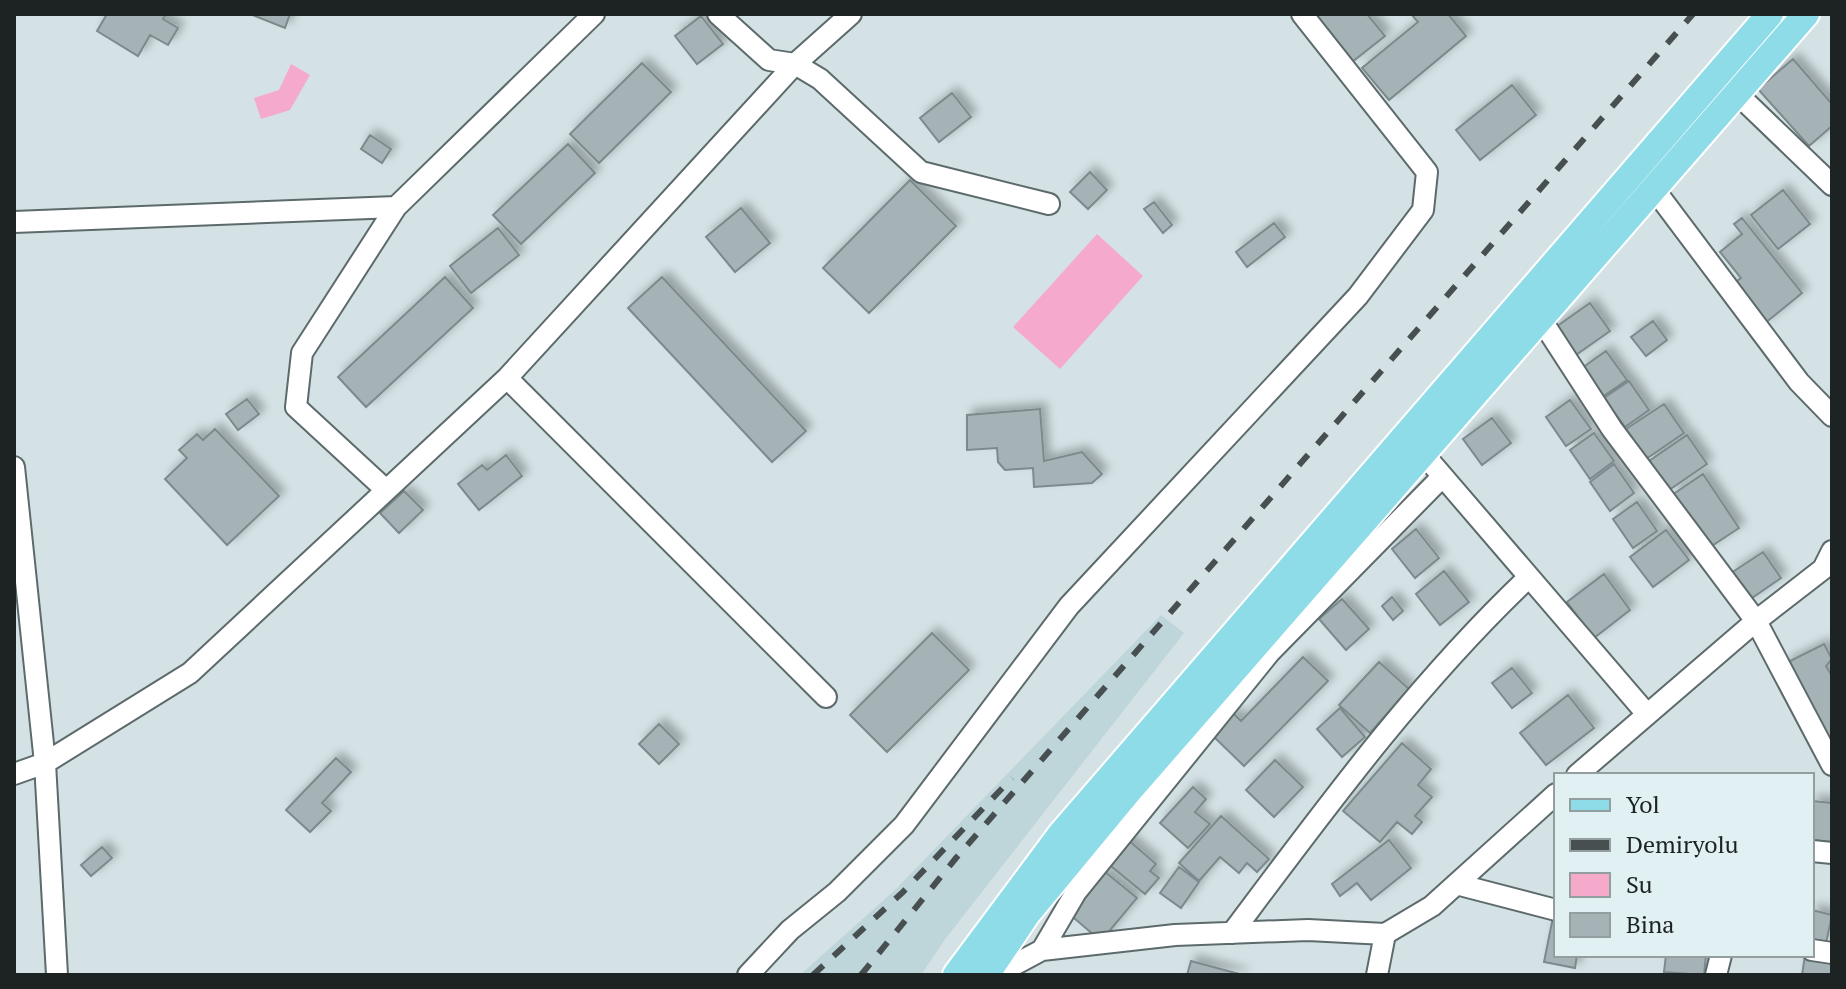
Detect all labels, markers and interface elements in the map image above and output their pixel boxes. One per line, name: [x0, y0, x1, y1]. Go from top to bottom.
legend: [1554, 773, 1814, 957]
text: Yol: [1626, 788, 1660, 820]
text: Demiryolu: [1626, 828, 1739, 860]
text: Su: [1626, 868, 1653, 900]
text: Bina: [1626, 908, 1674, 940]

